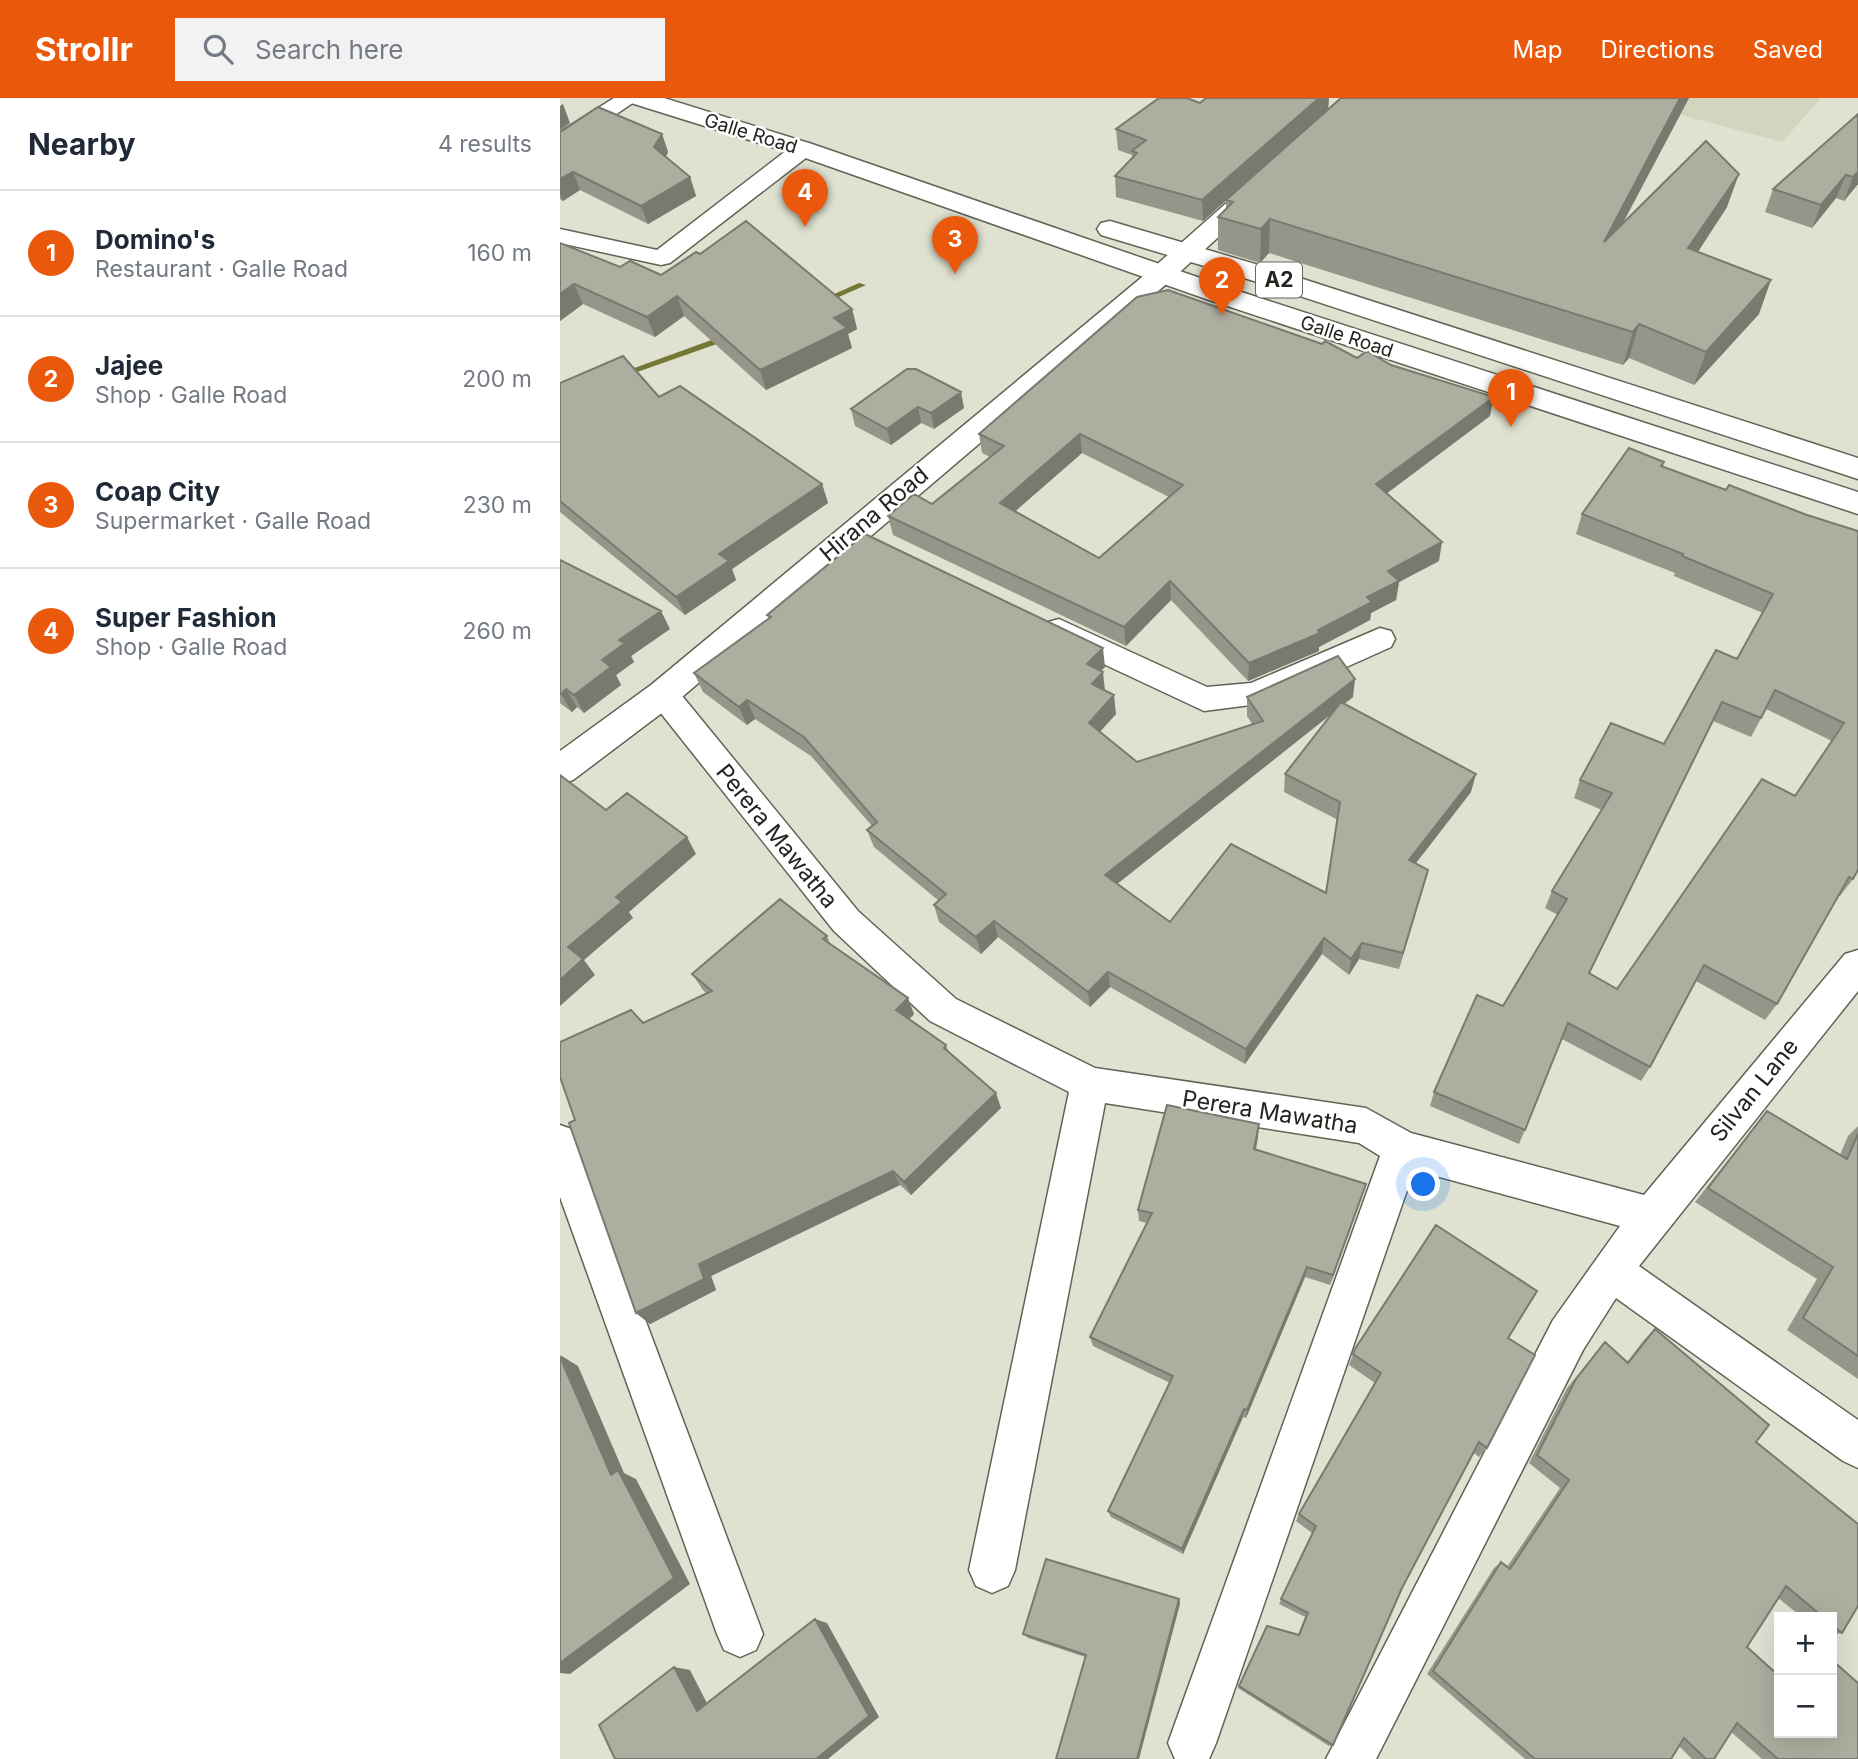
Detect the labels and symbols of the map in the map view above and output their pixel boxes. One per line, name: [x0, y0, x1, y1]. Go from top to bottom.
street label: Galle Road: [701, 108, 800, 159]
pin: 4: [782, 169, 828, 227]
pin: 3: [932, 216, 978, 274]
pin: 2: [1199, 257, 1245, 315]
road number: A2: [1256, 262, 1302, 298]
street label: Galle Road: [1297, 311, 1396, 362]
pin: 1: [1488, 369, 1534, 427]
street label: Hirana Road: [814, 461, 934, 567]
street label: Perera Mawatha: [710, 758, 844, 914]
street label: Silvan Lane: [1704, 1033, 1804, 1147]
street label: Perera Mawatha: [1180, 1084, 1360, 1140]
your location: [1406, 1167, 1440, 1201]

